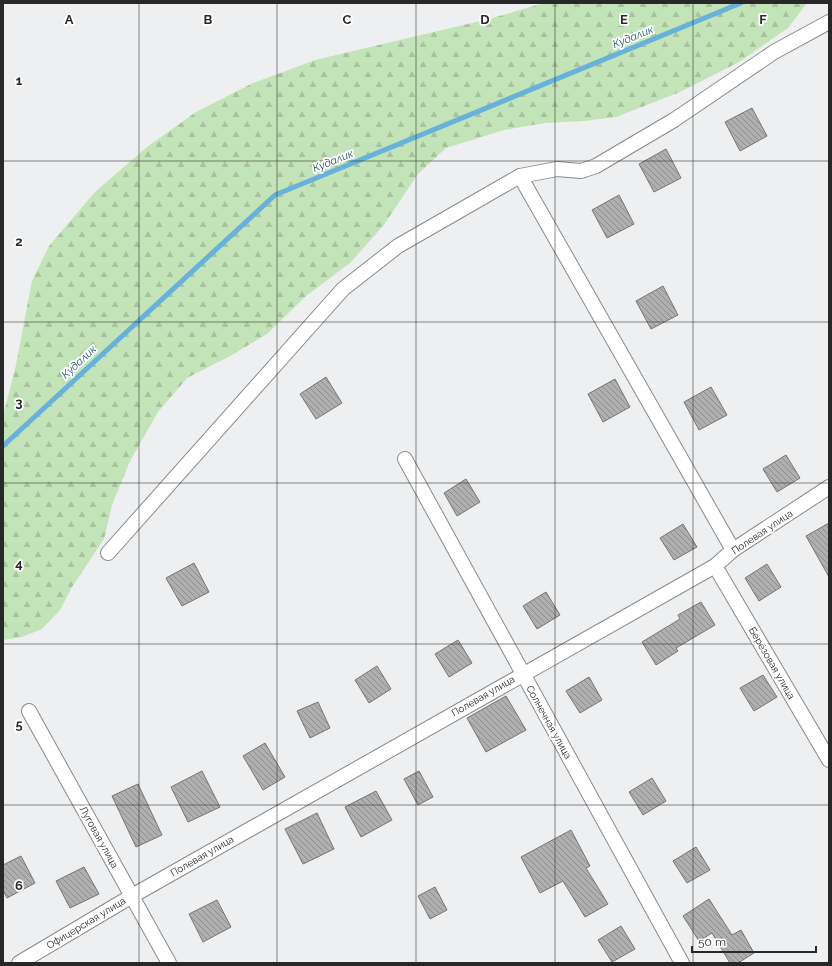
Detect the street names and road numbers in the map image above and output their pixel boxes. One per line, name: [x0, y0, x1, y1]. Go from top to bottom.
street label: Полевая улица: [729, 508, 795, 556]
street label: Берёзовая улица: [747, 625, 797, 701]
street label: Полевая улица: [449, 673, 517, 719]
street label: Солнечная улица: [524, 683, 574, 761]
street label: Луговая улица: [77, 804, 121, 870]
street label: Полевая улица: [168, 833, 236, 879]
street label: Офицерская улица: [45, 895, 127, 951]

